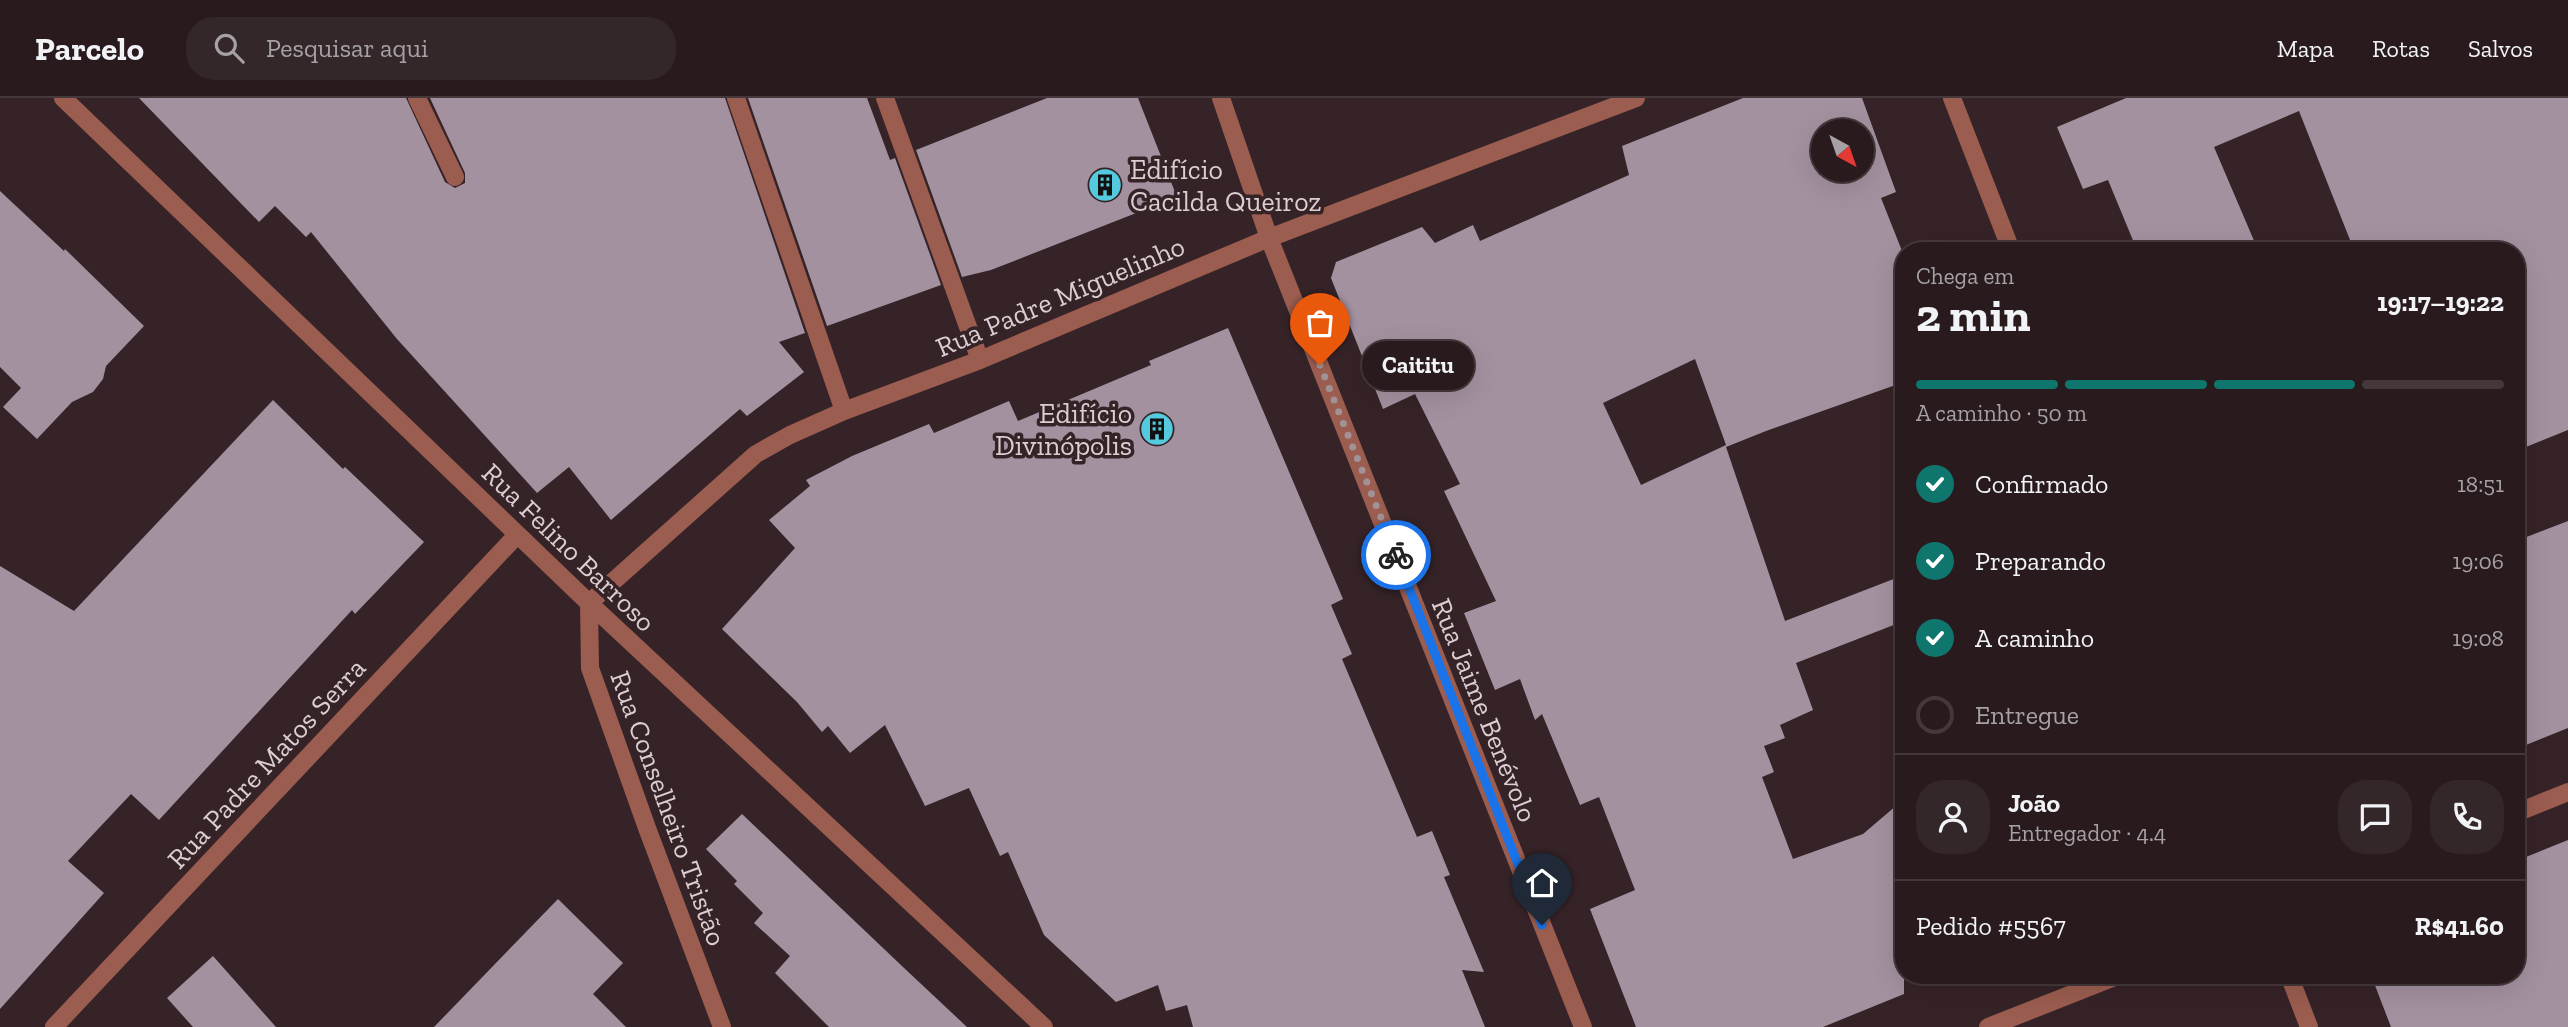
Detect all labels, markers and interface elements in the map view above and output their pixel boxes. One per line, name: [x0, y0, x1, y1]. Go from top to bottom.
search box: [186, 17, 676, 80]
text: Parcelo: [35, 29, 144, 68]
icon: search: [210, 29, 248, 67]
text: Pesquisar aqui: [266, 32, 428, 64]
text: Mapa: [2277, 34, 2334, 63]
text: Rotas: [2372, 34, 2430, 63]
text: Salvos: [2468, 34, 2533, 63]
north arrow: [1811, 119, 1874, 182]
map controls: [1811, 119, 1874, 182]
place label: Edifício Cacilda Queiroz: [1130, 153, 1322, 218]
building icon: Edifício Cacilda Queiroz: [1086, 166, 1124, 204]
street label: Rua Padre Miguelinho: [931, 229, 1190, 364]
text: Chega em: [1916, 262, 2014, 290]
text: 19:17–19:22: [2377, 286, 2504, 318]
text: 2 min: [1916, 288, 2031, 343]
pin: [1290, 293, 1350, 365]
icon: bag: [1301, 304, 1339, 342]
callout: Caititu: [1362, 341, 1474, 390]
text: Caititu: [1382, 351, 1454, 379]
place label: Edifício Divinópolis: [995, 397, 1132, 462]
text: A caminho · 50 m: [1916, 399, 2087, 427]
building icon: Edifício Divinópolis: [1138, 410, 1176, 448]
street label: Rua Felino Barroso: [475, 456, 662, 638]
icon: check: [1916, 465, 1954, 503]
text: Confirmado: [1975, 468, 2108, 500]
text: 18:51: [2457, 470, 2504, 498]
courier: [1361, 520, 1431, 590]
icon: bike: [1377, 536, 1415, 574]
icon: check: [1916, 542, 1954, 580]
text: Preparando: [1975, 545, 2106, 577]
text: 19:06: [2452, 547, 2504, 575]
street label: Rua Jaime Benévolo: [1425, 594, 1544, 827]
icon: check: [1916, 619, 1954, 657]
text: A caminho: [1975, 622, 2094, 654]
text: 19:08: [2452, 624, 2504, 652]
street label: Rua Padre Matos Serra: [160, 651, 373, 875]
street label: Rua Conselheiro Tristão: [603, 666, 734, 950]
text: Entregue: [1975, 699, 2079, 731]
button: person: [1916, 780, 1990, 854]
button: chat: [2338, 780, 2412, 854]
button: phone: [2430, 780, 2504, 854]
text: João: [2008, 787, 2060, 819]
text: Entregador · 4.4: [2008, 819, 2166, 847]
pin: [1512, 853, 1572, 925]
icon: home: [1523, 864, 1561, 902]
text: Pedido #5567: [1916, 910, 2066, 942]
text: R$41.60: [2415, 910, 2504, 942]

